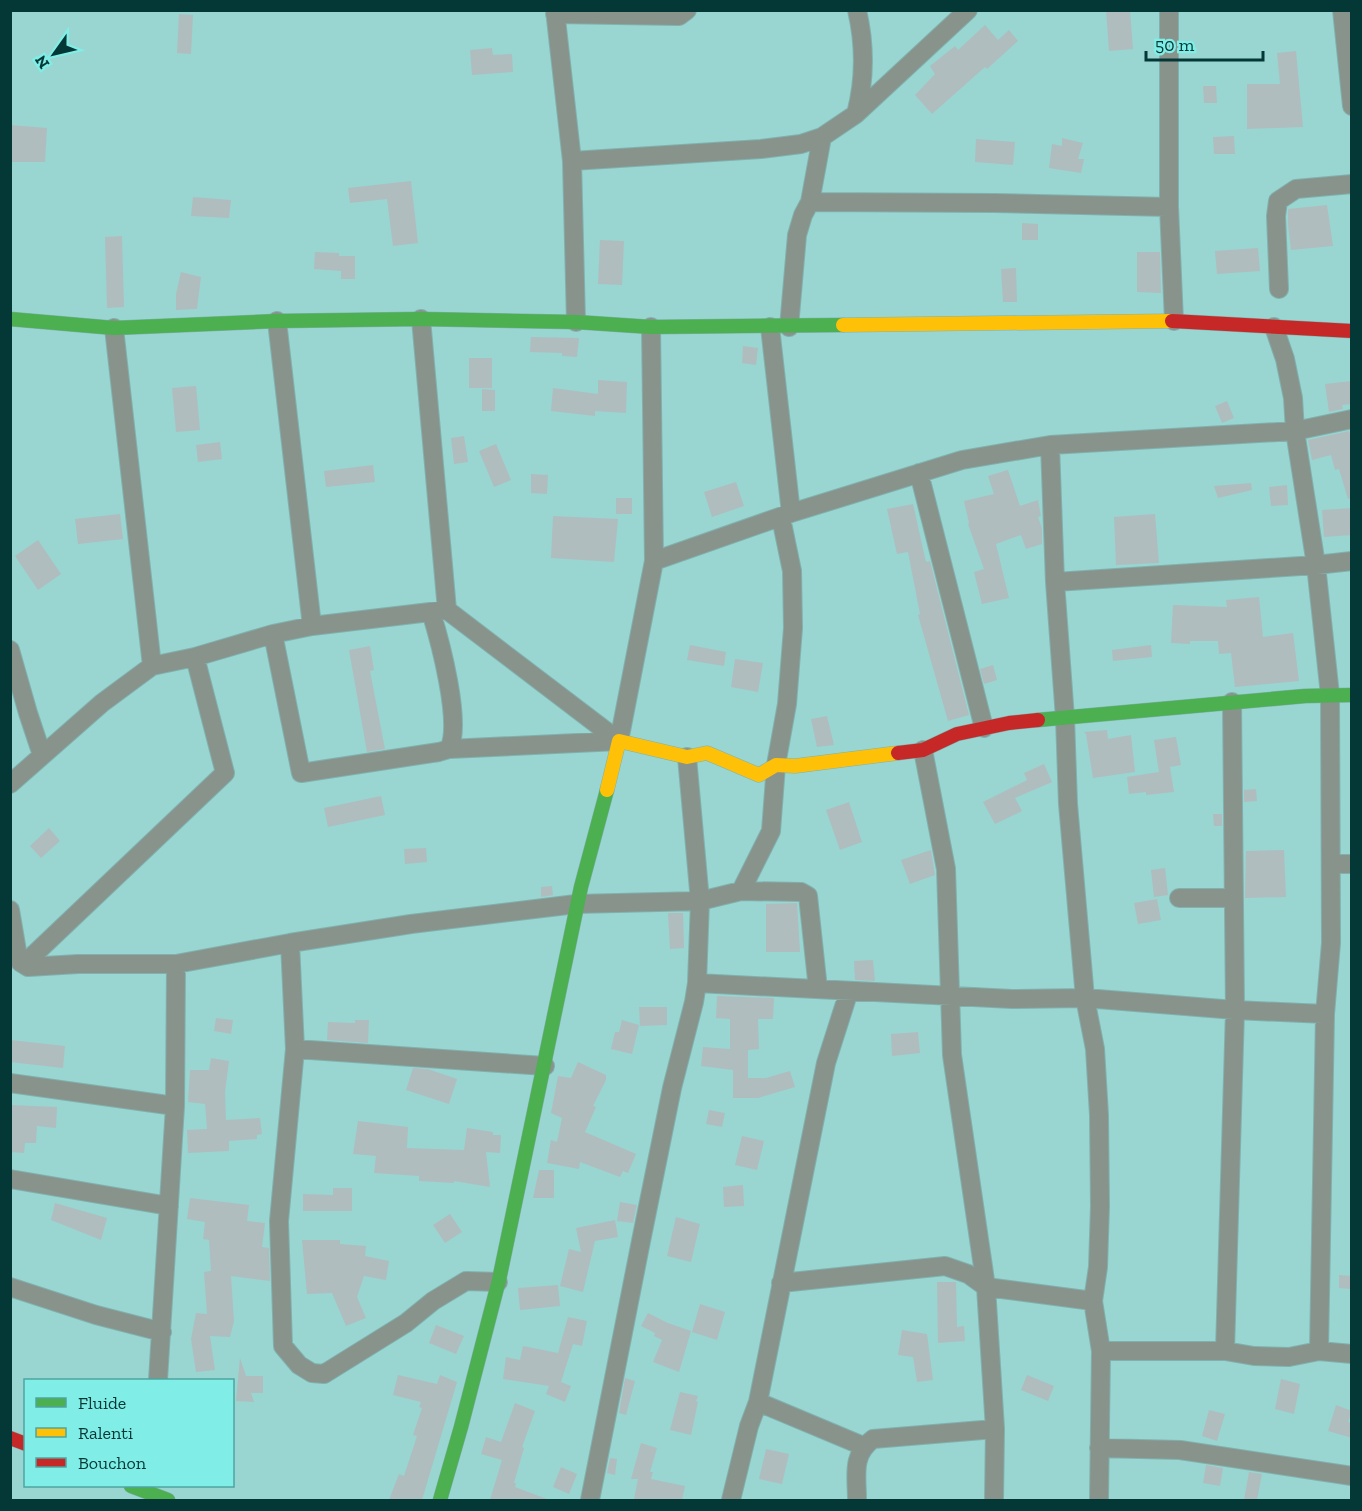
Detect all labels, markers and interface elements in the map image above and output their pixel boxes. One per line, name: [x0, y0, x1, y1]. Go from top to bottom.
north arrow: [24, 24, 84, 84]
scale bar: [1146, 24, 1263, 62]
text: 50 m: [1155, 34, 1195, 56]
text: N: [31, 52, 53, 72]
legend: [24, 1379, 234, 1487]
text: Fluide: [78, 1392, 126, 1414]
text: Ralenti: [78, 1422, 133, 1444]
text: Bouchon: [78, 1452, 147, 1474]

